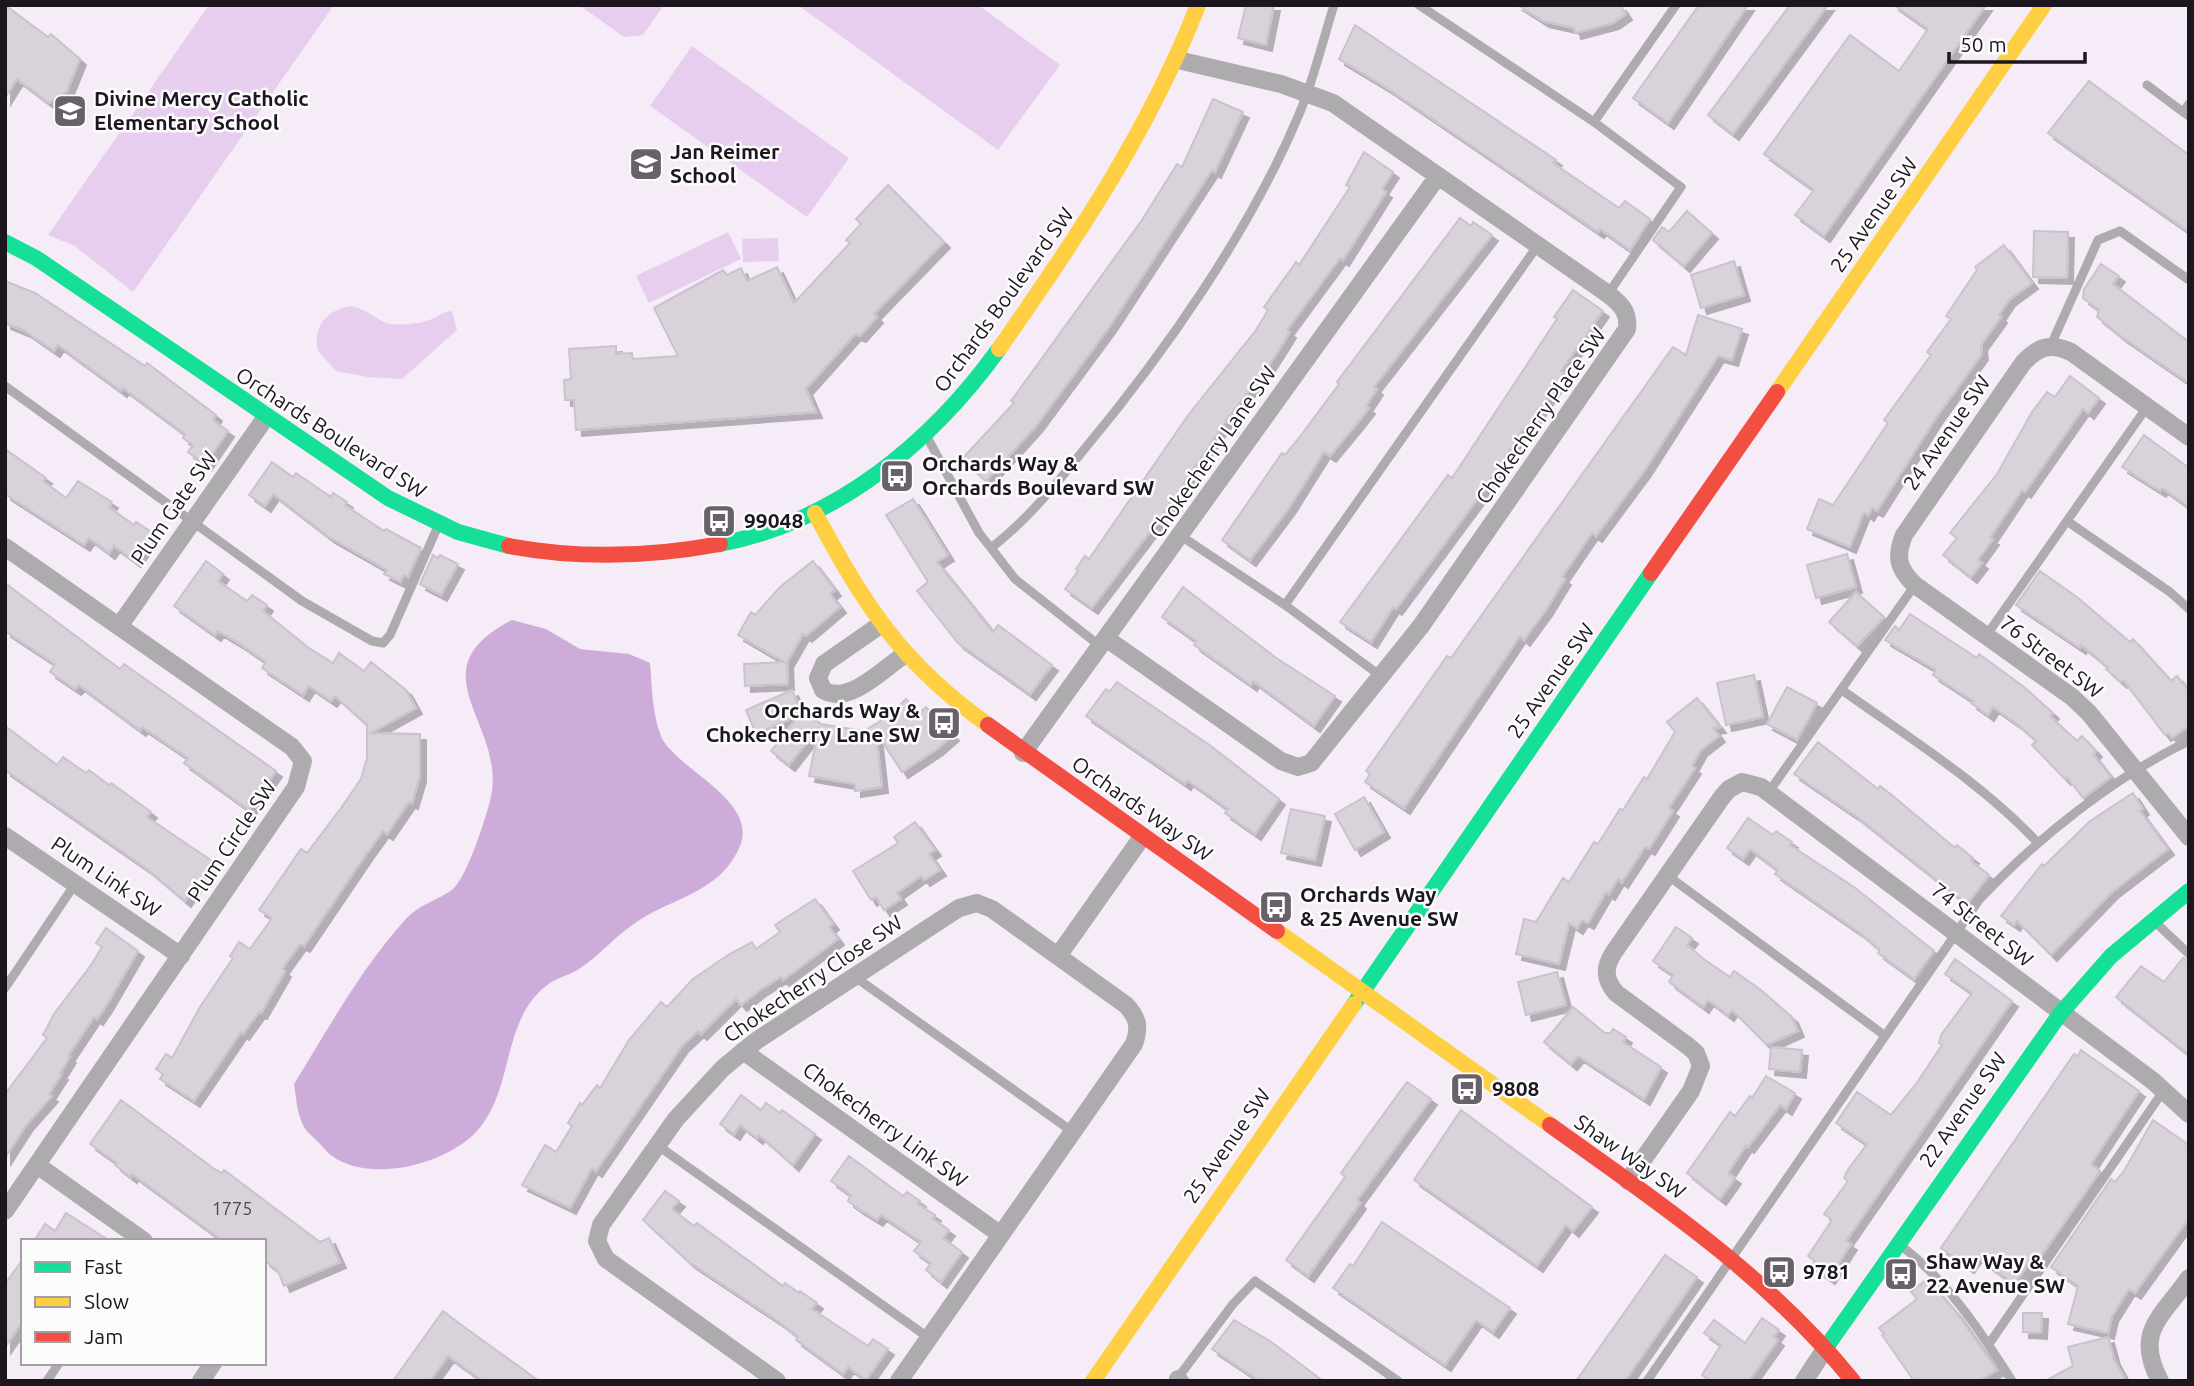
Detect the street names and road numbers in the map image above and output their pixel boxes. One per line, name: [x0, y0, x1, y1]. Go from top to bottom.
street label: 25 Avenue SW: [1825, 152, 1922, 276]
street label: Orchards Boulevard SW: [928, 203, 1078, 396]
street label: Chokecherry Place SW: [1470, 323, 1610, 508]
street label: Chokecherry Lane SW: [1144, 361, 1280, 542]
street label: Orchards Boulevard SW: [232, 362, 431, 503]
street label: 24 Avenue SW: [1898, 370, 1995, 494]
street label: Plum Gate SW: [125, 446, 221, 569]
street label: 76 Street SW: [1996, 610, 2108, 703]
street label: 25 Avenue SW: [1502, 618, 1599, 742]
street label: Orchards Way SW: [1068, 751, 1217, 866]
street label: Plum Circle SW: [182, 775, 281, 906]
street label: Plum Link SW: [47, 831, 166, 922]
street label: 74 Street SW: [1927, 877, 2038, 971]
street label: Chokecherry Close SW: [719, 909, 906, 1047]
street label: 22 Avenue SW: [1914, 1047, 2011, 1171]
street label: Chokecherry Link SW: [799, 1057, 972, 1192]
street label: 25 Avenue SW: [1178, 1083, 1275, 1207]
street label: Shaw Way SW: [1570, 1109, 1691, 1203]

